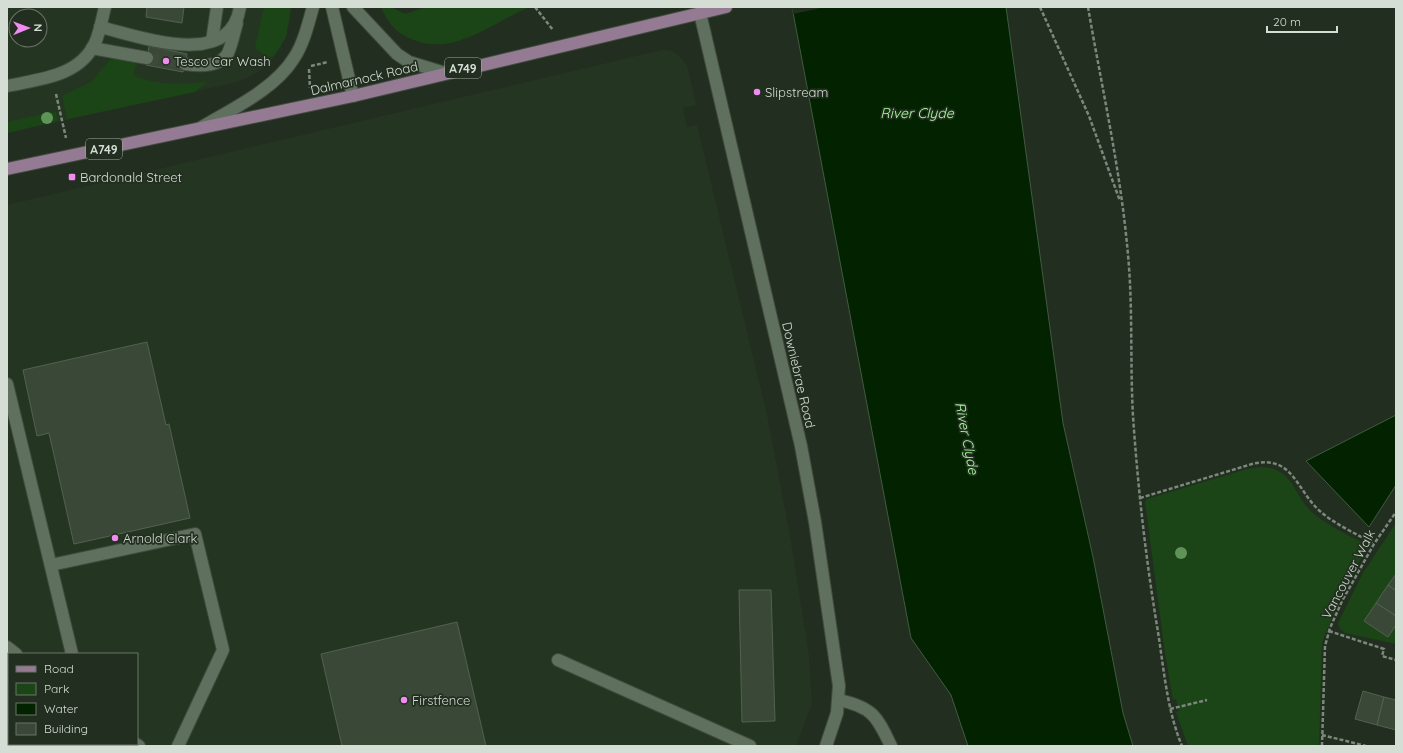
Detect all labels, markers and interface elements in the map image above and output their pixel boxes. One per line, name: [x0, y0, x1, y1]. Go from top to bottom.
north arrow: [8, 8, 48, 48]
scale bar: [1267, 8, 1337, 34]
text: 20 m: [1273, 14, 1301, 29]
text: N: [31, 24, 45, 32]
place label: Tesco Car Wash: [174, 53, 271, 69]
marker: Tesco Car Wash: [161, 56, 171, 66]
street label: Dalmarnock Road: [309, 58, 419, 98]
road number: A749: [445, 58, 481, 78]
place label: Slipstream: [765, 84, 828, 100]
marker: Slipstream: [752, 87, 762, 97]
water label: River Clyde: [880, 104, 955, 122]
road number: A749: [86, 139, 122, 159]
place label: Bardonald Street: [80, 169, 182, 185]
marker: Bardonald Street: [67, 172, 77, 182]
street label: Downiebrae Road: [779, 320, 819, 430]
water label: River Clyde: [951, 400, 983, 477]
street label: Vancouver Walk: [1318, 527, 1378, 621]
place label: Arnold Clark: [123, 530, 197, 546]
marker: Arnold Clark: [110, 533, 120, 543]
legend: [8, 653, 138, 745]
text: Road: [44, 661, 74, 676]
text: Park: [44, 681, 69, 696]
place label: Firstfence: [412, 692, 470, 708]
marker: Firstfence: [399, 695, 409, 705]
text: Water: [44, 701, 79, 716]
text: Building: [44, 721, 88, 736]

